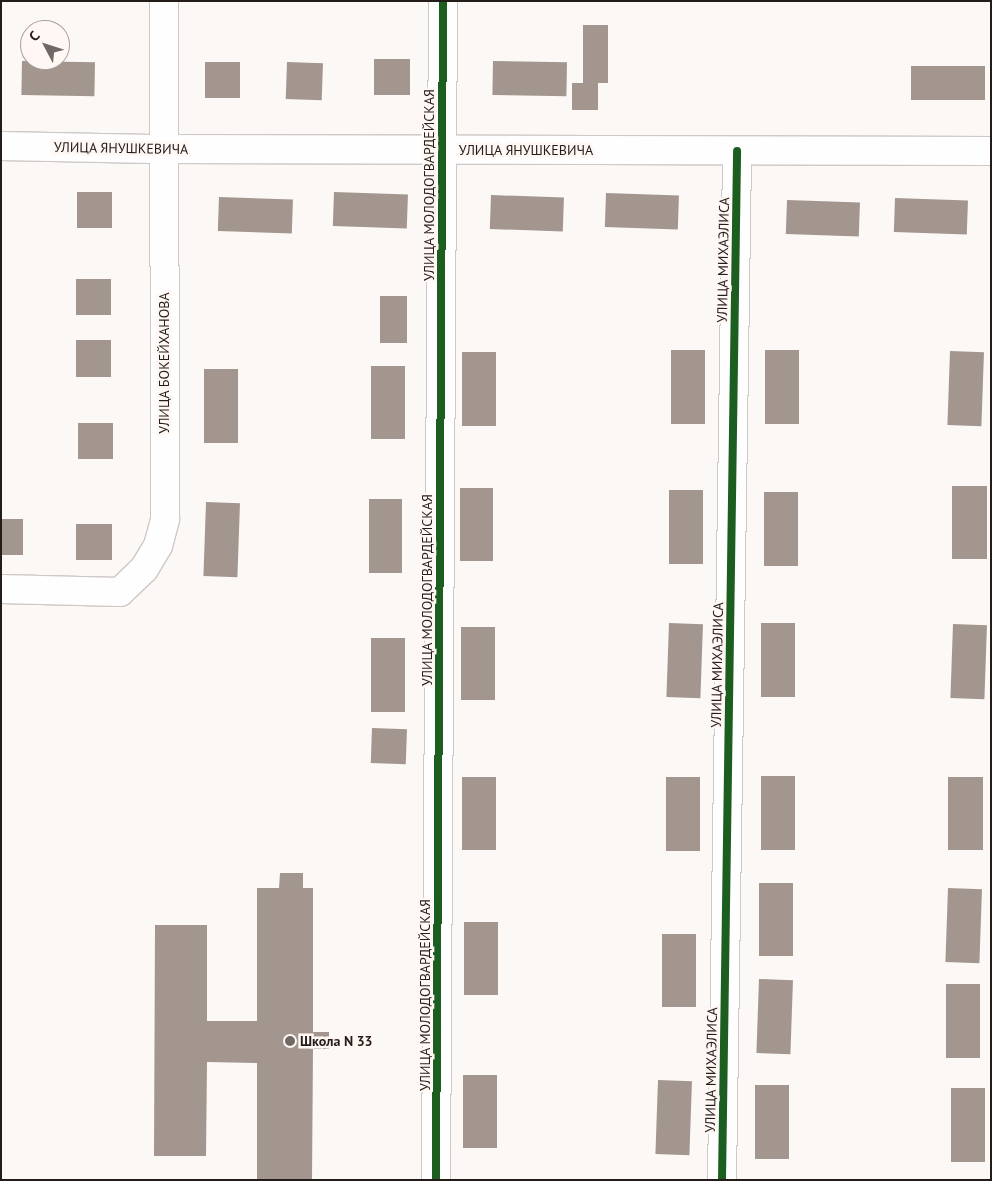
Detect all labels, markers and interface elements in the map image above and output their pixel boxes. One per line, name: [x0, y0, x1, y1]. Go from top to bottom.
north arrow: [20, 20, 70, 70]
text: С: [25, 27, 44, 45]
street label: УЛИЦА МОЛОДОГВАРДЕЙСКАЯ: [421, 89, 437, 281]
street label: УЛИЦА ЯНУШКЕВИЧА: [53, 138, 189, 158]
street label: УЛИЦА ЯНУШКЕВИЧА: [459, 142, 593, 158]
street label: УЛИЦА МИХАЭЛИСА: [714, 197, 732, 323]
street label: УЛИЦА БОКЕЙХАНОВА: [156, 292, 172, 434]
street label: УЛИЦА МОЛОДОГВАРДЕЙСКАЯ: [419, 494, 435, 686]
street label: УЛИЦА МИХАЭЛИСА: [708, 602, 726, 728]
street label: УЛИЦА МОЛОДОГВАРДЕЙСКАЯ: [417, 899, 433, 1091]
street label: УЛИЦА МИХАЭЛИСА: [702, 1007, 720, 1133]
place label: Школа N 33: [300, 1033, 373, 1049]
marker: Школа N 33: [284, 1035, 296, 1047]

